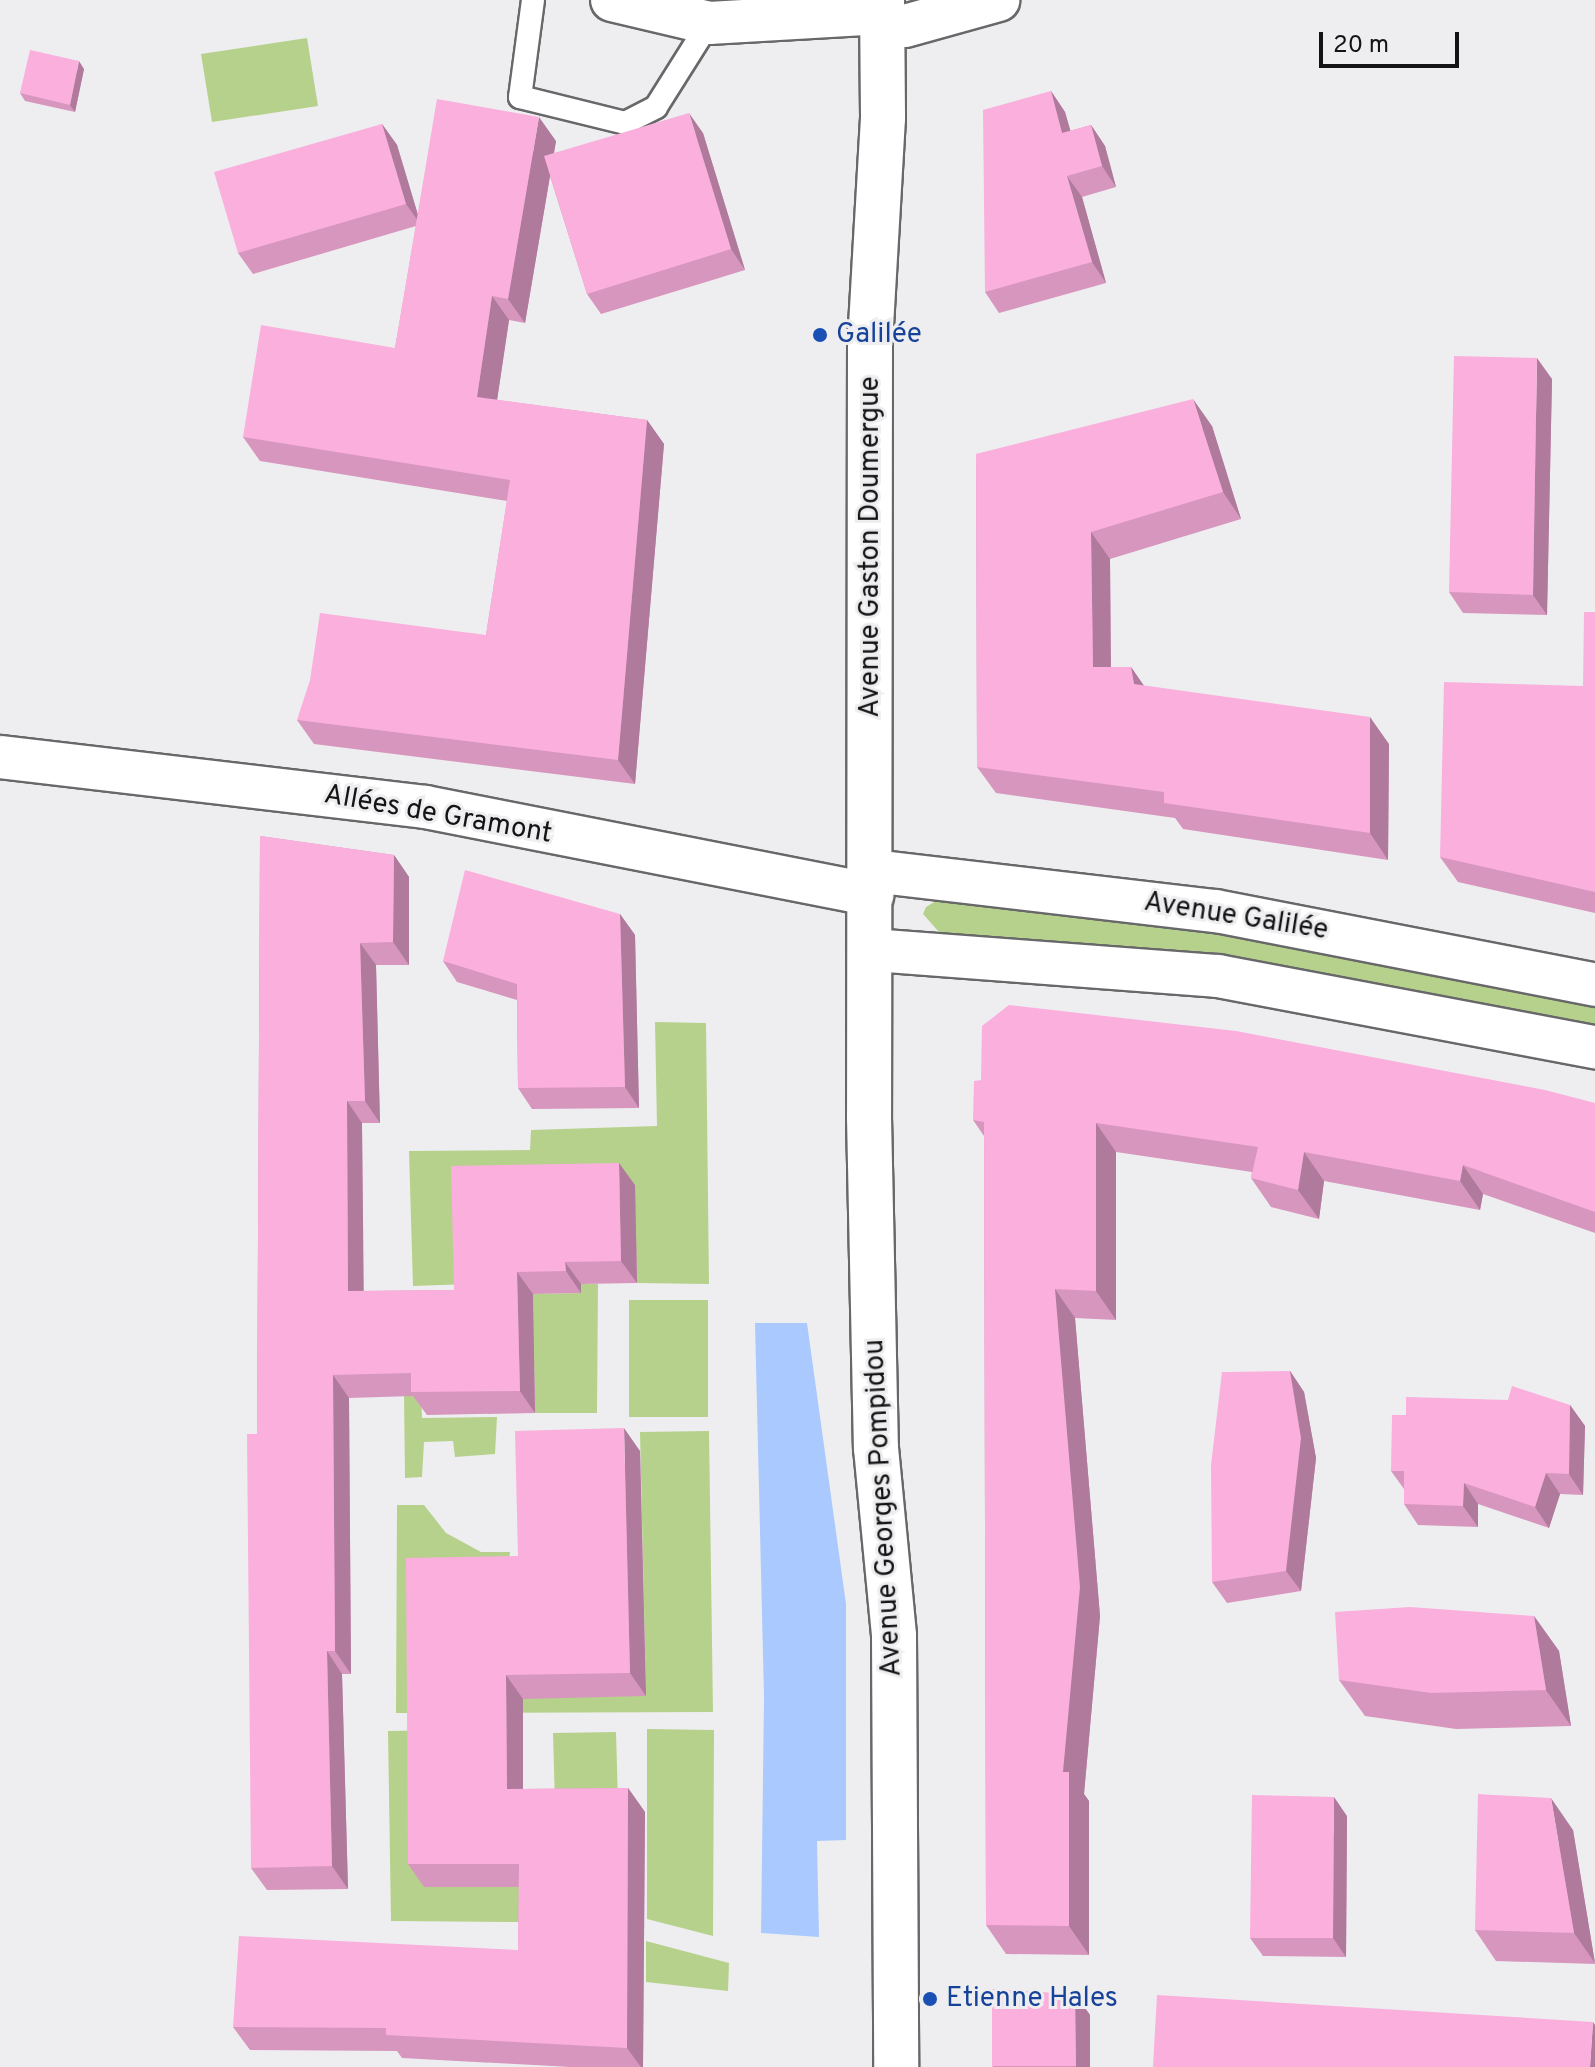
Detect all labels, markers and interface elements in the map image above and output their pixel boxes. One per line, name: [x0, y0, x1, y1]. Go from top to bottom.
scale bar: [1323, 16, 1463, 66]
text: 20 m: [1333, 31, 1389, 61]
place label: Galilée: [836, 318, 922, 352]
marker: Galilée: [811, 326, 829, 344]
street label: Avenue Gaston Doumergue: [854, 376, 888, 718]
street label: Allées de Gramont: [321, 778, 555, 852]
street label: Avenue Galilée: [1141, 886, 1331, 948]
street label: Avenue Georges Pompidou: [858, 1338, 910, 1678]
place label: Etienne Hales: [946, 1982, 1118, 2016]
marker: Etienne Hales: [921, 1990, 939, 2008]

